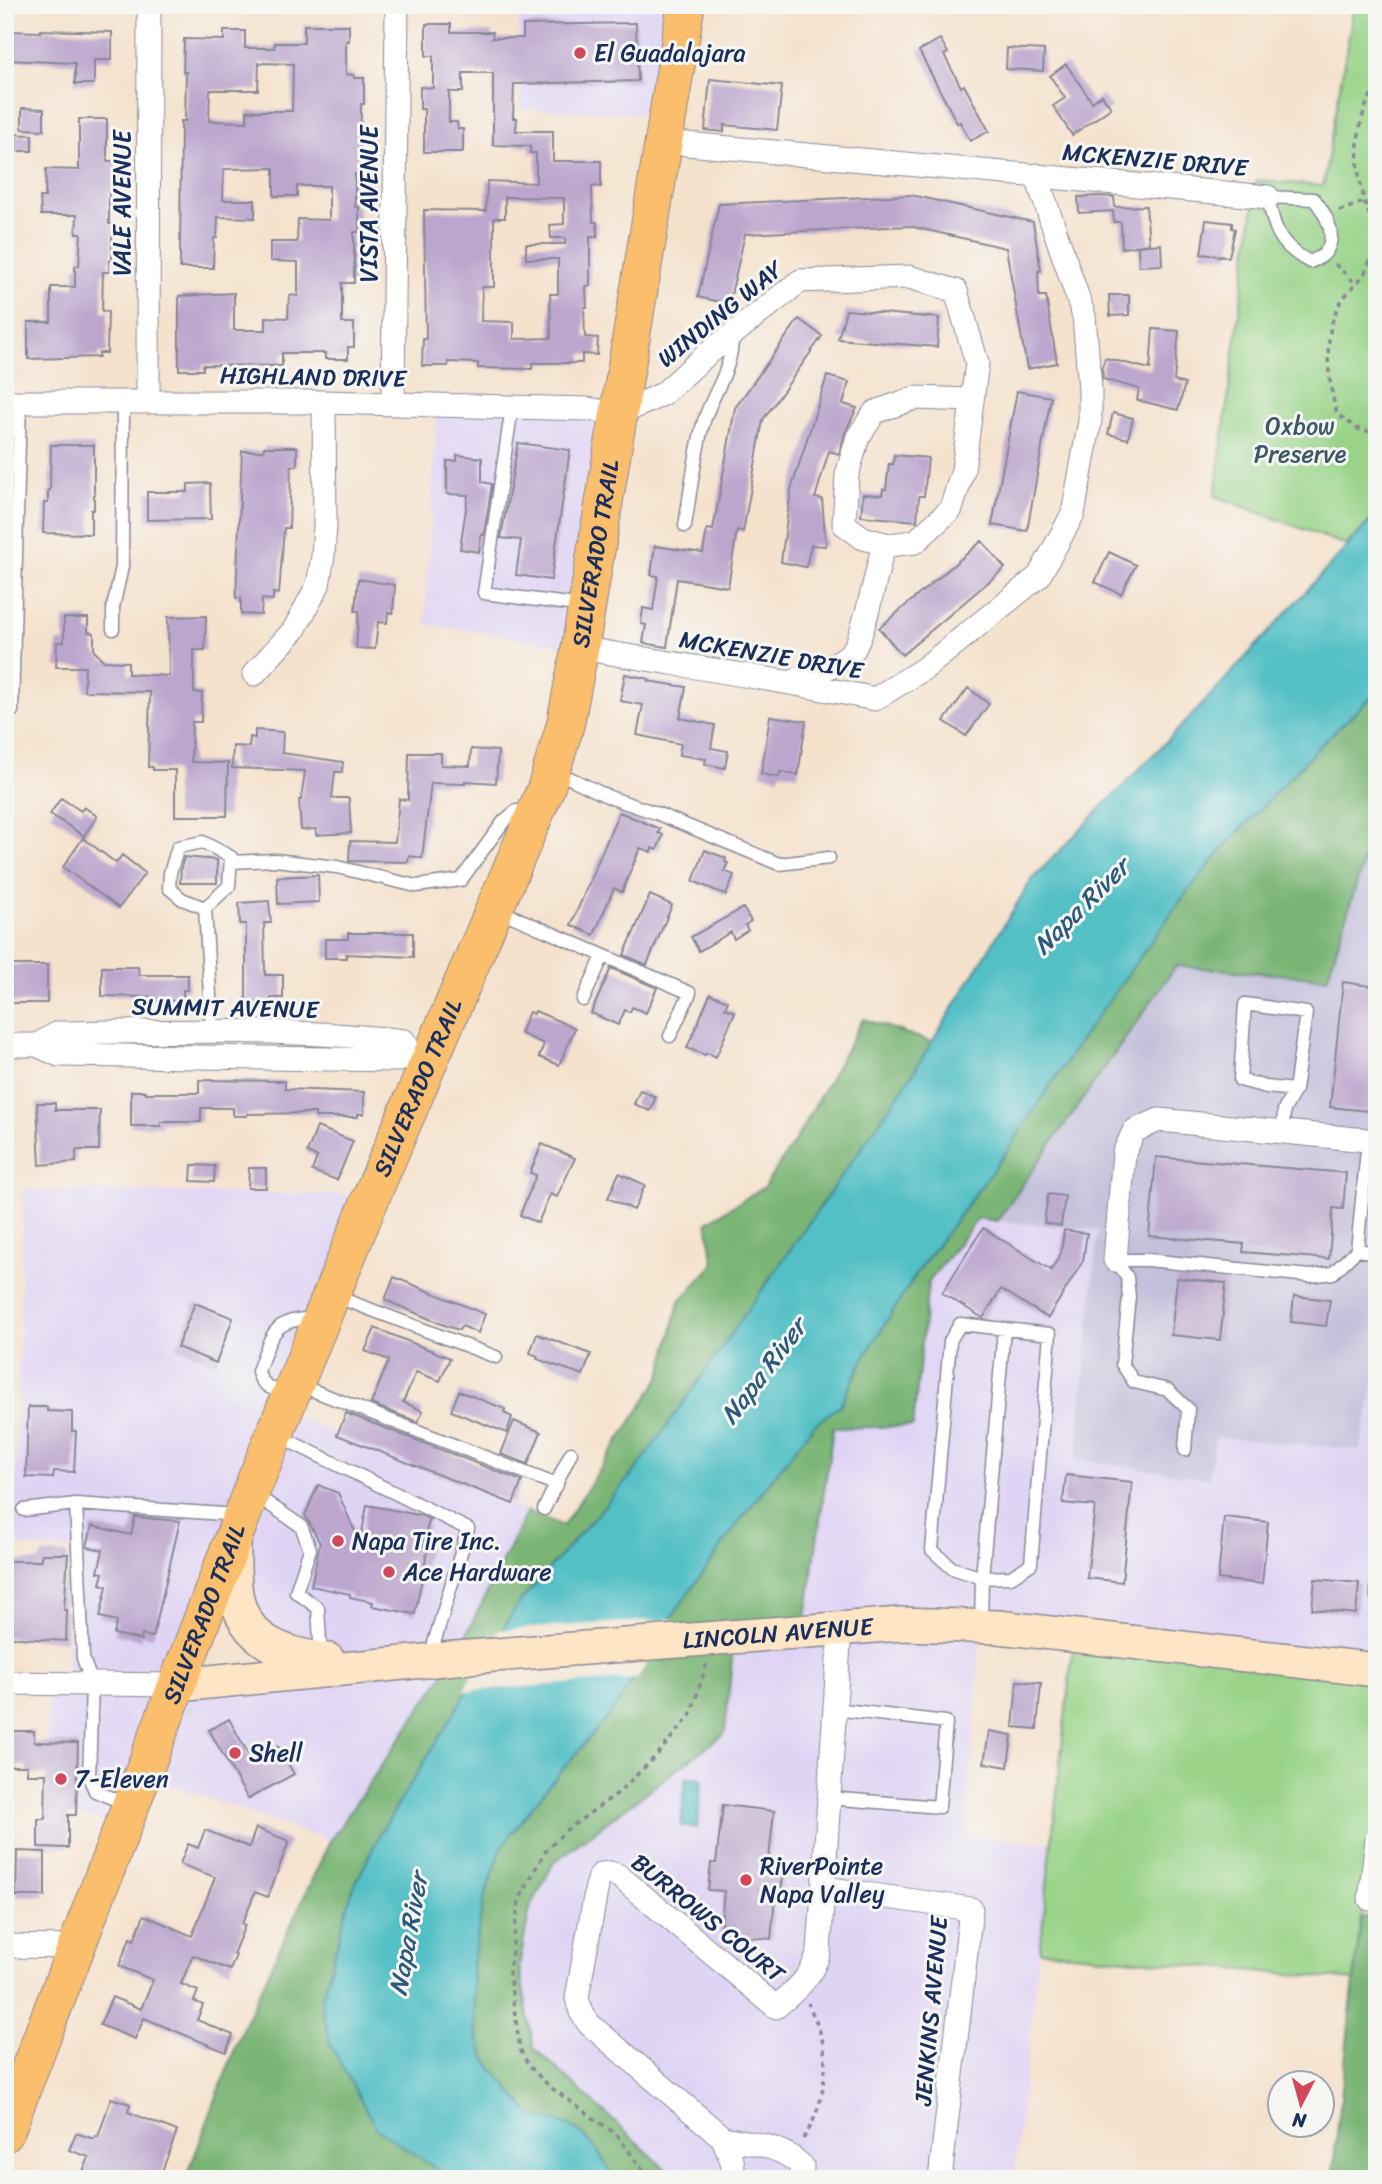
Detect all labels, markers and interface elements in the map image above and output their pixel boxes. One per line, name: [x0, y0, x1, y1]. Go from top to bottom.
place label: El Guadalajara: [594, 32, 746, 74]
marker: El Guadalajara: [572, 45, 588, 61]
street label: VISTA AVENUE: [348, 124, 390, 283]
street label: VALE AVENUE: [101, 128, 143, 276]
street label: MCKENZIE DRIVE: [1061, 131, 1251, 189]
street label: WINDING WAY: [648, 249, 794, 378]
street label: HIGHLAND DRIVE: [219, 354, 408, 400]
park label: Oxbow Preserve: [1254, 405, 1347, 475]
street label: SILVERADO TRAIL: [559, 456, 632, 651]
street label: MCKENZIE DRIVE: [676, 618, 868, 692]
water label: Napa River: [1021, 843, 1144, 966]
street label: SUMMIT AVENUE: [131, 985, 320, 1031]
street label: SILVERADO TRAIL: [361, 992, 475, 1183]
water label: Napa River: [707, 1304, 821, 1434]
street label: SILVERADO TRAIL: [151, 1518, 258, 1710]
place label: Napa Tire Inc.: [352, 1520, 501, 1562]
marker: Napa Tire Inc.: [330, 1533, 346, 1549]
place label: Ace Hardware: [402, 1551, 552, 1593]
marker: Ace Hardware: [381, 1564, 397, 1580]
street label: LINCOLN AVENUE: [681, 1605, 876, 1662]
place label: Shell: [249, 1732, 304, 1774]
marker: Shell: [227, 1745, 243, 1761]
place label: 7-Eleven: [75, 1758, 169, 1800]
marker: 7-Eleven: [53, 1771, 69, 1787]
street label: BURROWS COURT: [622, 1842, 795, 1994]
place label: RiverPointe Napa Valley: [760, 1845, 885, 1915]
water label: Napa River: [375, 1865, 442, 1999]
marker: RiverPointe Napa Valley: [738, 1872, 754, 1888]
street label: JENKINS AVENUE: [902, 1913, 960, 2108]
north arrow: [1266, 2068, 1336, 2138]
text: N: [1290, 2103, 1309, 2138]

